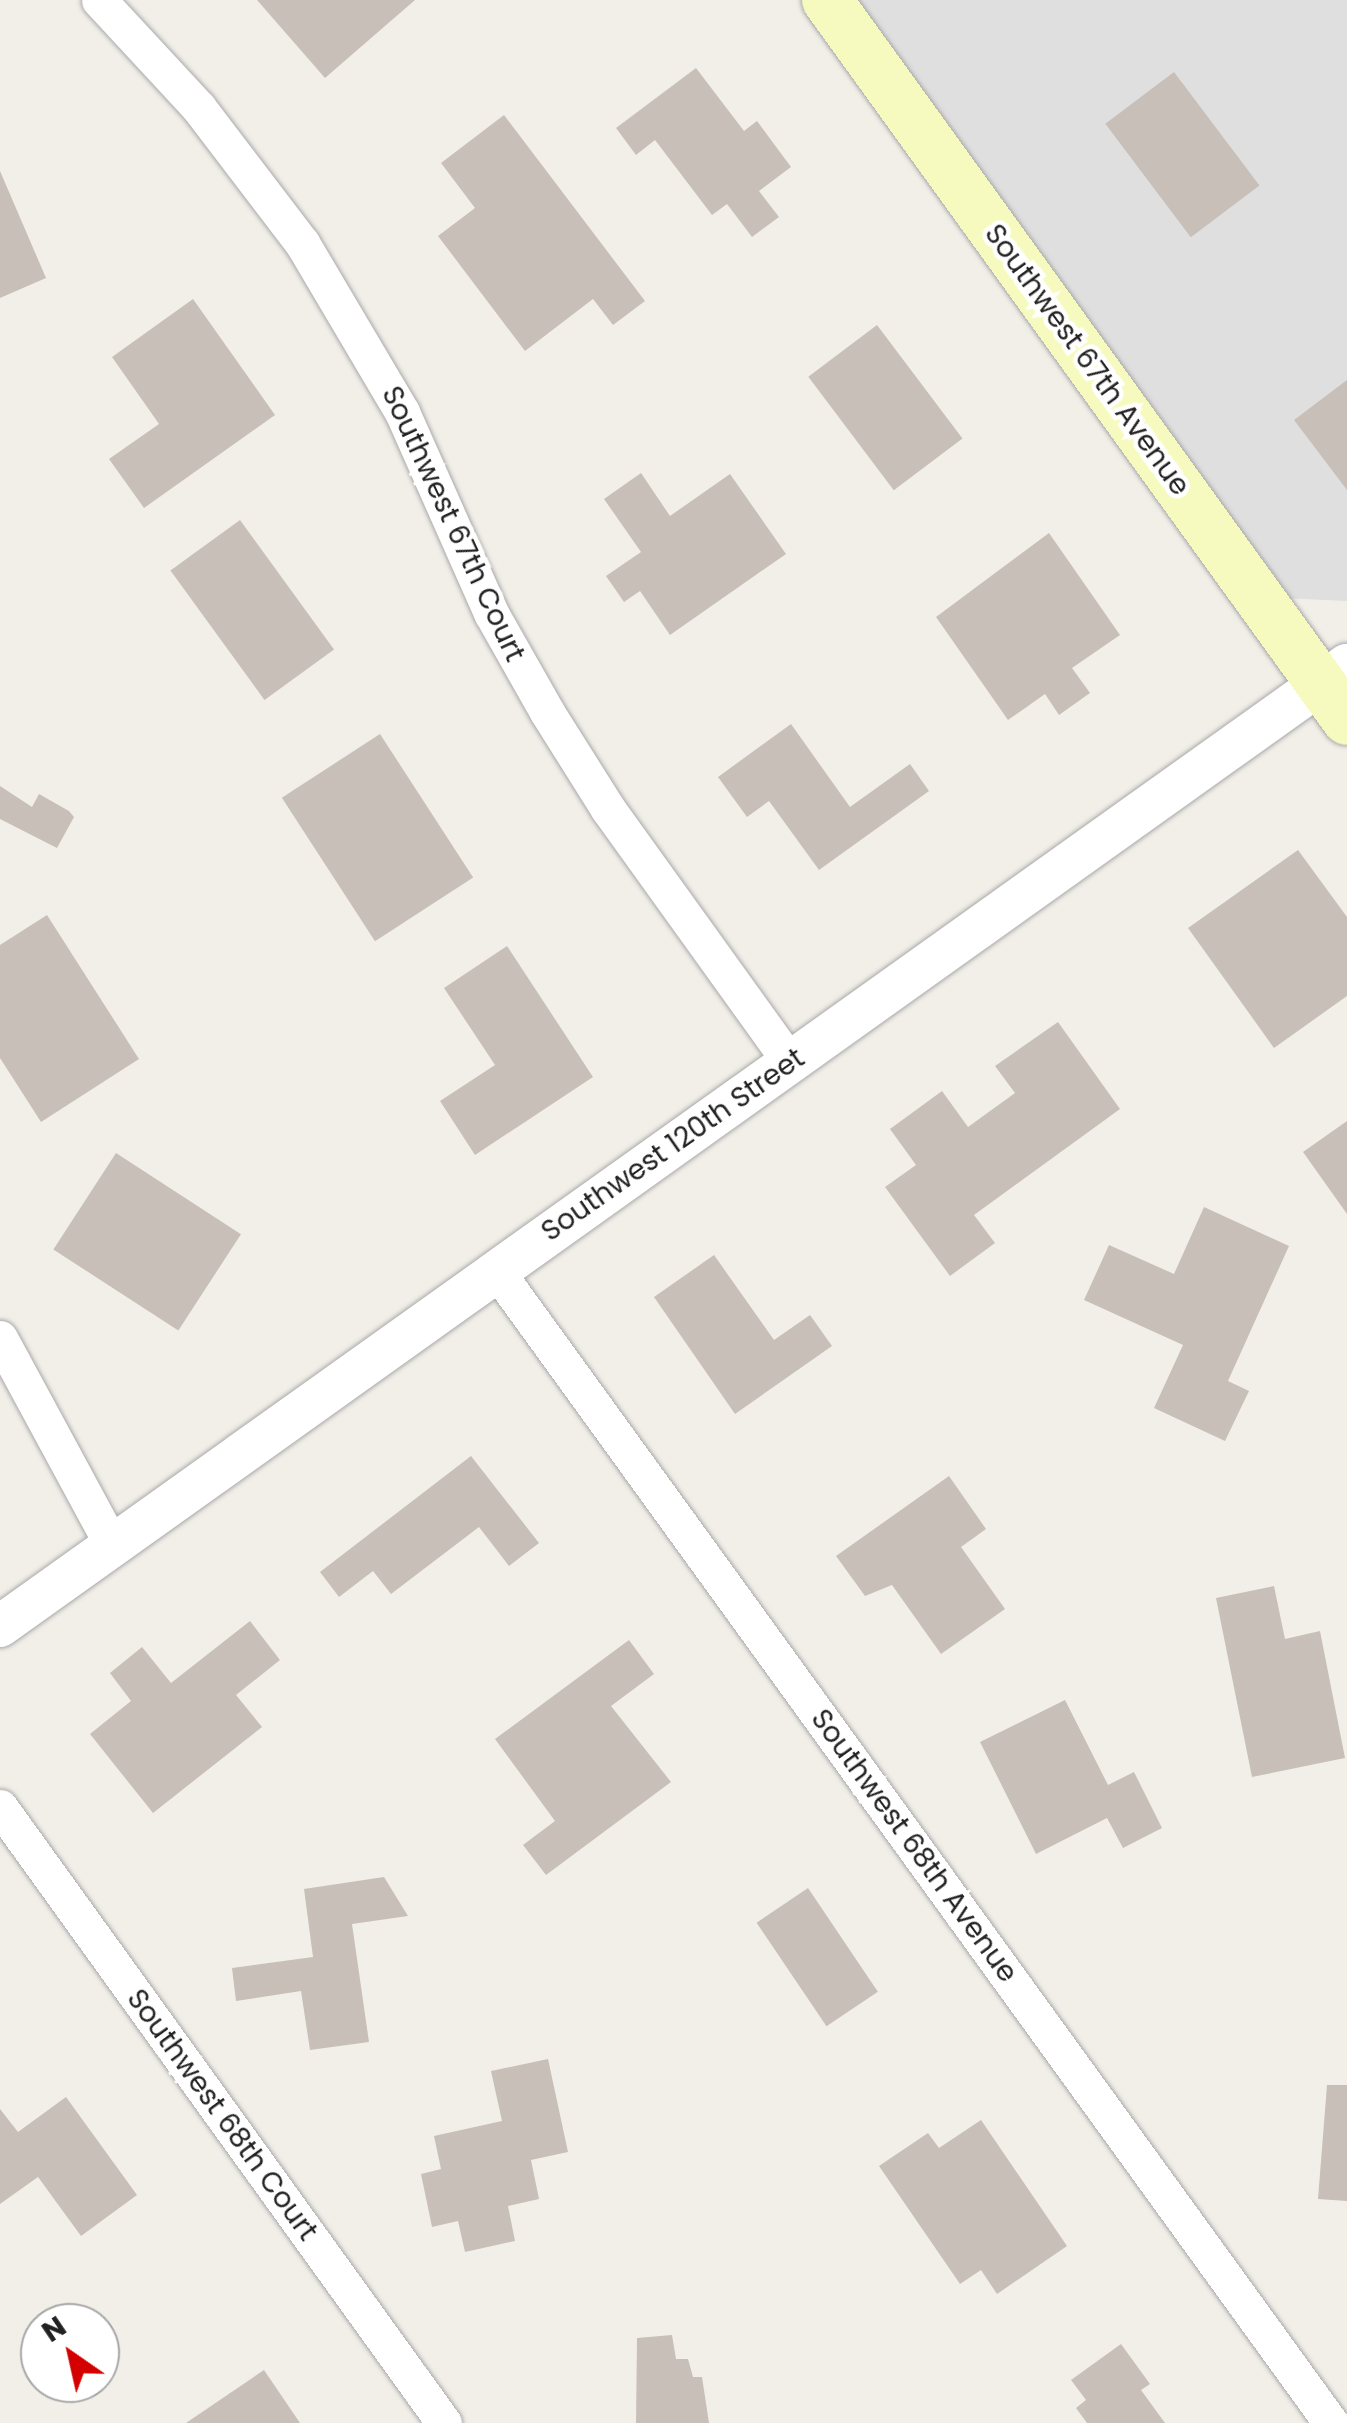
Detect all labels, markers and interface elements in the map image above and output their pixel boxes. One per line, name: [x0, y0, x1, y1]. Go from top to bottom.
street label: Southwest 67th Avenue: [977, 218, 1197, 502]
street label: Southwest 67th Court: [374, 381, 532, 667]
street label: Southwest 120th Street: [535, 1041, 811, 1249]
street label: Southwest 68th Avenue: [804, 1703, 1024, 1989]
street label: Southwest 68th Court: [120, 1983, 324, 2247]
north arrow: [20, 2303, 120, 2403]
text: N: [34, 2307, 74, 2351]

